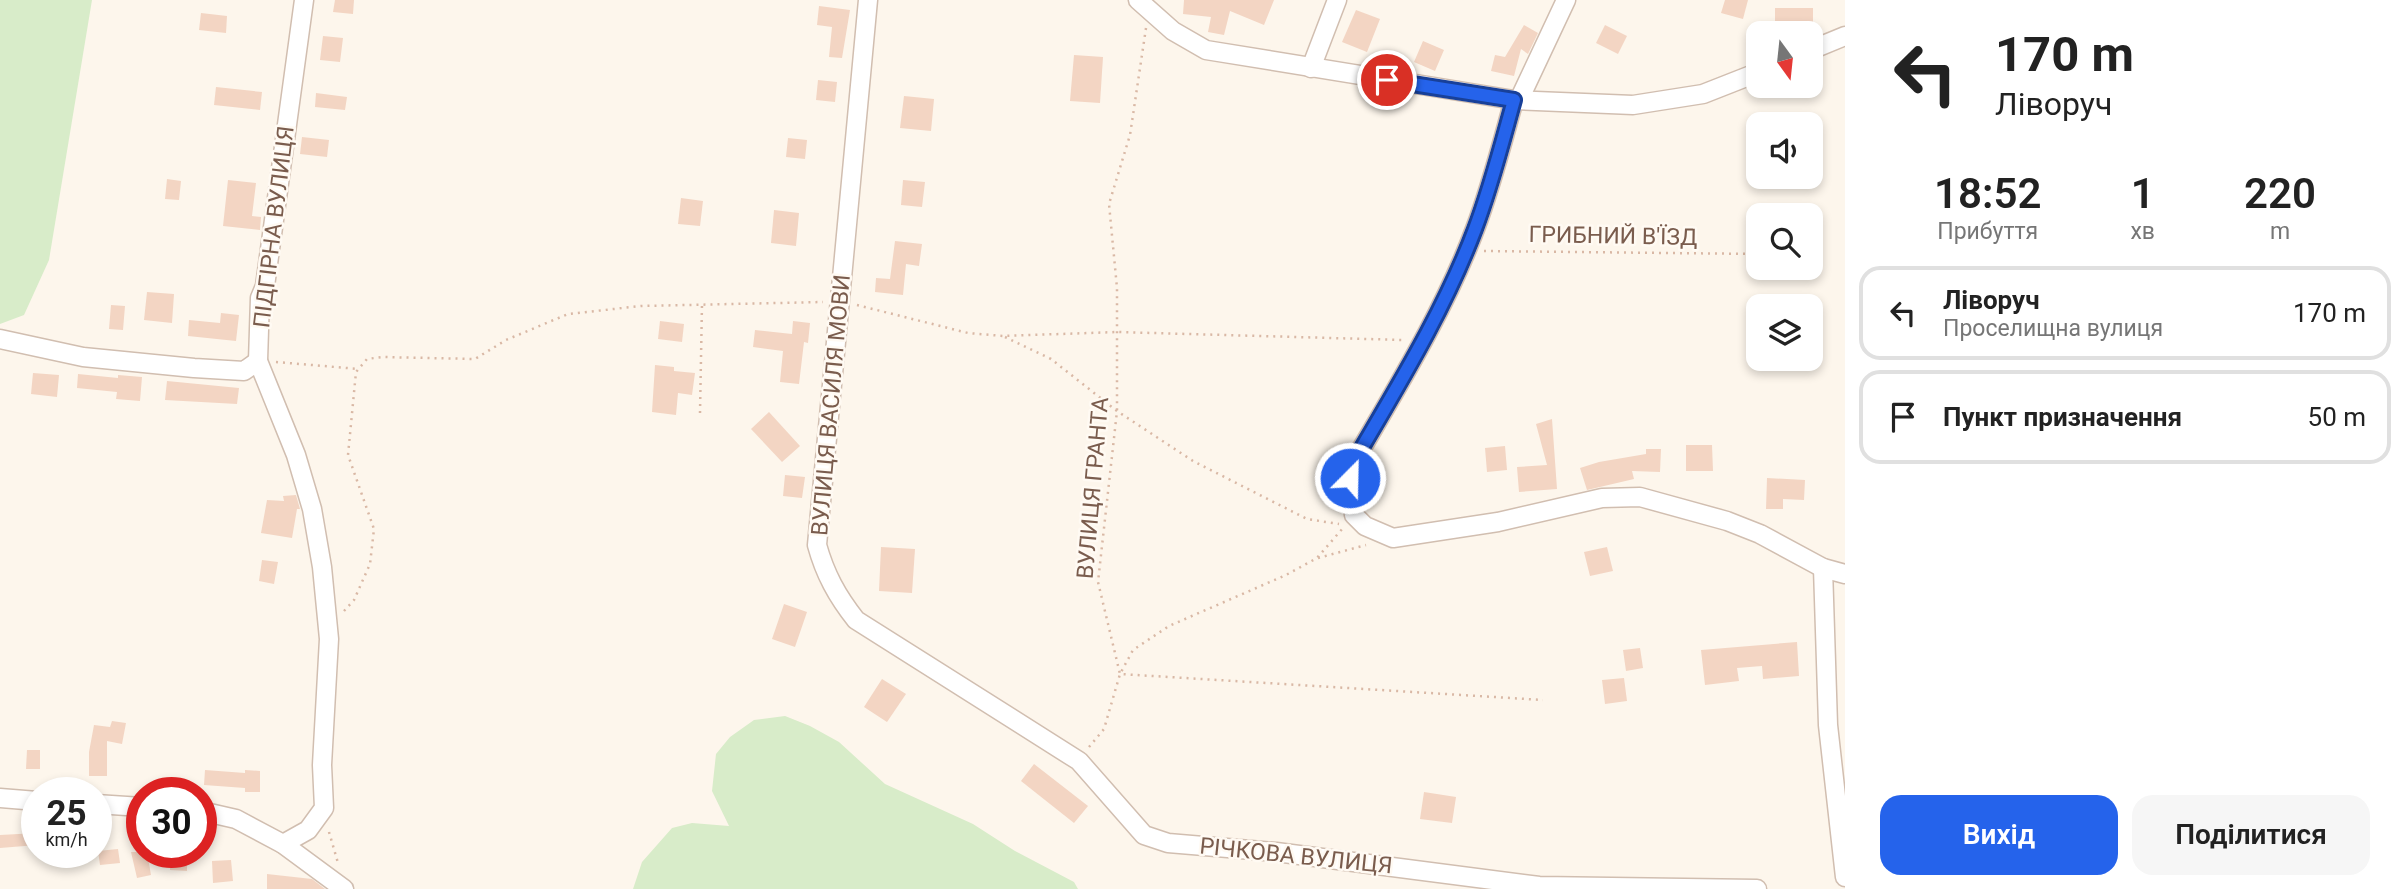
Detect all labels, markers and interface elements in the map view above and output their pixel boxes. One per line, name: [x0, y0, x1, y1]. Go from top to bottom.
north arrow: [1746, 21, 1824, 98]
map controls: [1746, 21, 1823, 371]
text: 170 m: [1995, 26, 2134, 83]
icon: left: [1880, 28, 1971, 119]
pin: [1357, 50, 1417, 110]
icon: arrive: [1368, 61, 1406, 99]
text: Ліворуч: [1995, 85, 2112, 123]
button: sound: [1746, 112, 1823, 189]
street label: ПІДГІРНА ВУЛИЦЯ: [248, 124, 300, 330]
text: 18:52: [1934, 169, 2041, 218]
text: 1: [2131, 169, 2155, 218]
text: 220: [2244, 169, 2316, 218]
button: search: [1746, 203, 1823, 280]
text: Прибуття: [1937, 218, 2038, 245]
text: хв: [2130, 218, 2155, 245]
text: m: [2270, 218, 2290, 245]
street label: ГРИБНИЙ В'ЇЗД: [1528, 220, 1698, 251]
street label: ВУЛИЦЯ ВАСИЛЯ МОВИ: [806, 273, 856, 537]
text: Ліворуч: [1943, 285, 2040, 315]
button: layers: [1746, 294, 1823, 371]
icon: left: [1884, 294, 1922, 332]
text: 170 m: [2293, 298, 2366, 328]
text: Проселищна вулиця: [1943, 315, 2163, 342]
street label: ВУЛИЦЯ ГРАНТА: [1072, 396, 1114, 580]
icon: arrive: [1884, 398, 1922, 436]
text: Пункт призначення: [1943, 402, 2182, 432]
text: 50 m: [2308, 402, 2366, 432]
position arrow: [1313, 441, 1387, 515]
speed limit sign: 30: [126, 777, 217, 868]
text: 25: [46, 793, 87, 834]
button: Вихід: [1880, 795, 2118, 875]
button: Поділитися: [2132, 795, 2370, 875]
text: km/h: [45, 829, 88, 850]
street label: РІЧКОВА ВУЛИЦЯ: [1198, 832, 1394, 880]

